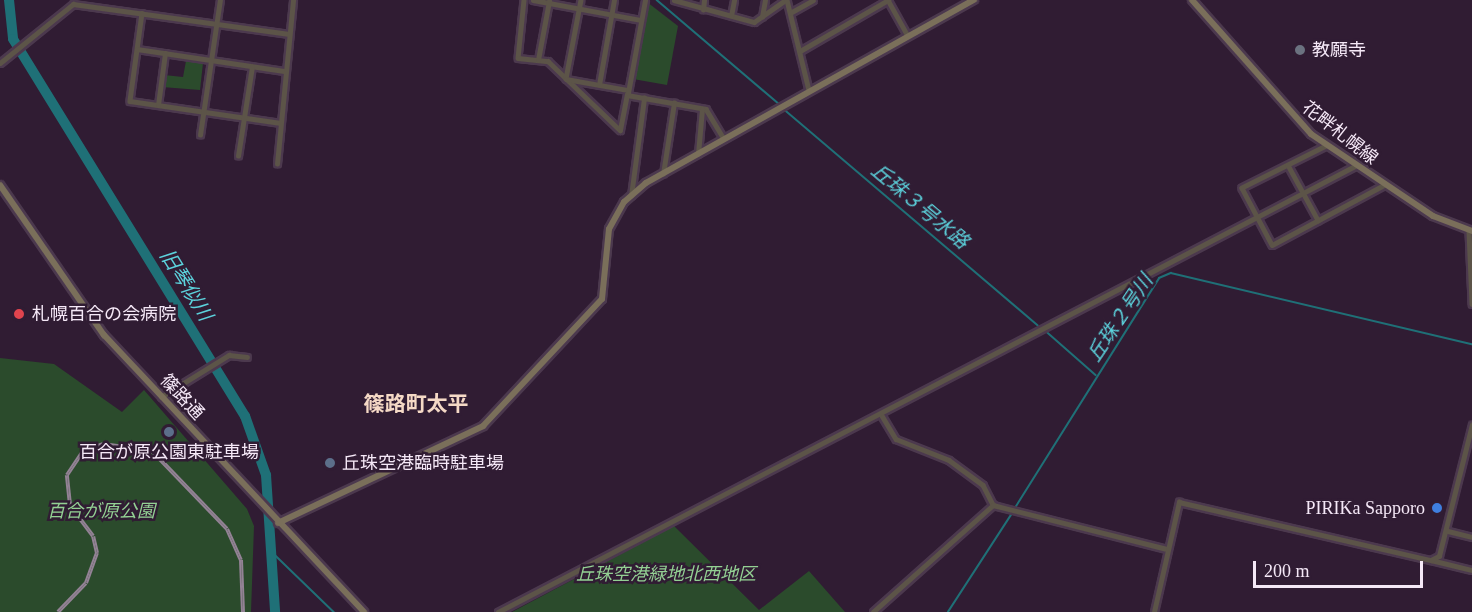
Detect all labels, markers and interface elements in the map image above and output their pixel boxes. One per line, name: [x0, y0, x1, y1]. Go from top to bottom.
place label: 教願寺: [1312, 39, 1366, 61]
marker: 教願寺: [1293, 43, 1307, 57]
street label: 花畔札幌線: [1298, 97, 1382, 169]
water label: 丘珠３号水路: [866, 158, 974, 254]
water label: 旧琴似川: [155, 245, 217, 325]
water label: 丘珠２号川: [1082, 270, 1158, 366]
place label: 札幌百合の会病院: [32, 303, 176, 325]
marker: 札幌百合の会病院: [10, 305, 28, 323]
street label: 篠路通: [156, 370, 208, 424]
district label: 篠路町太平: [364, 391, 468, 417]
marker: 百合が原公園東駐車場: [162, 425, 176, 439]
place label: 百合が原公園東駐車場: [79, 441, 259, 463]
place label: 丘珠空港臨時駐車場: [342, 452, 504, 474]
marker: 丘珠空港臨時駐車場: [323, 456, 337, 470]
place label: PIRIKa Sapporo: [1306, 497, 1425, 519]
park label: 百合が原公園: [47, 500, 155, 522]
marker: PIRIKa Sapporo: [1430, 501, 1444, 515]
scale bar: [1256, 549, 1426, 587]
text: 200 m: [1264, 561, 1310, 581]
park label: 丘珠空港緑地北西地区: [576, 563, 756, 585]

